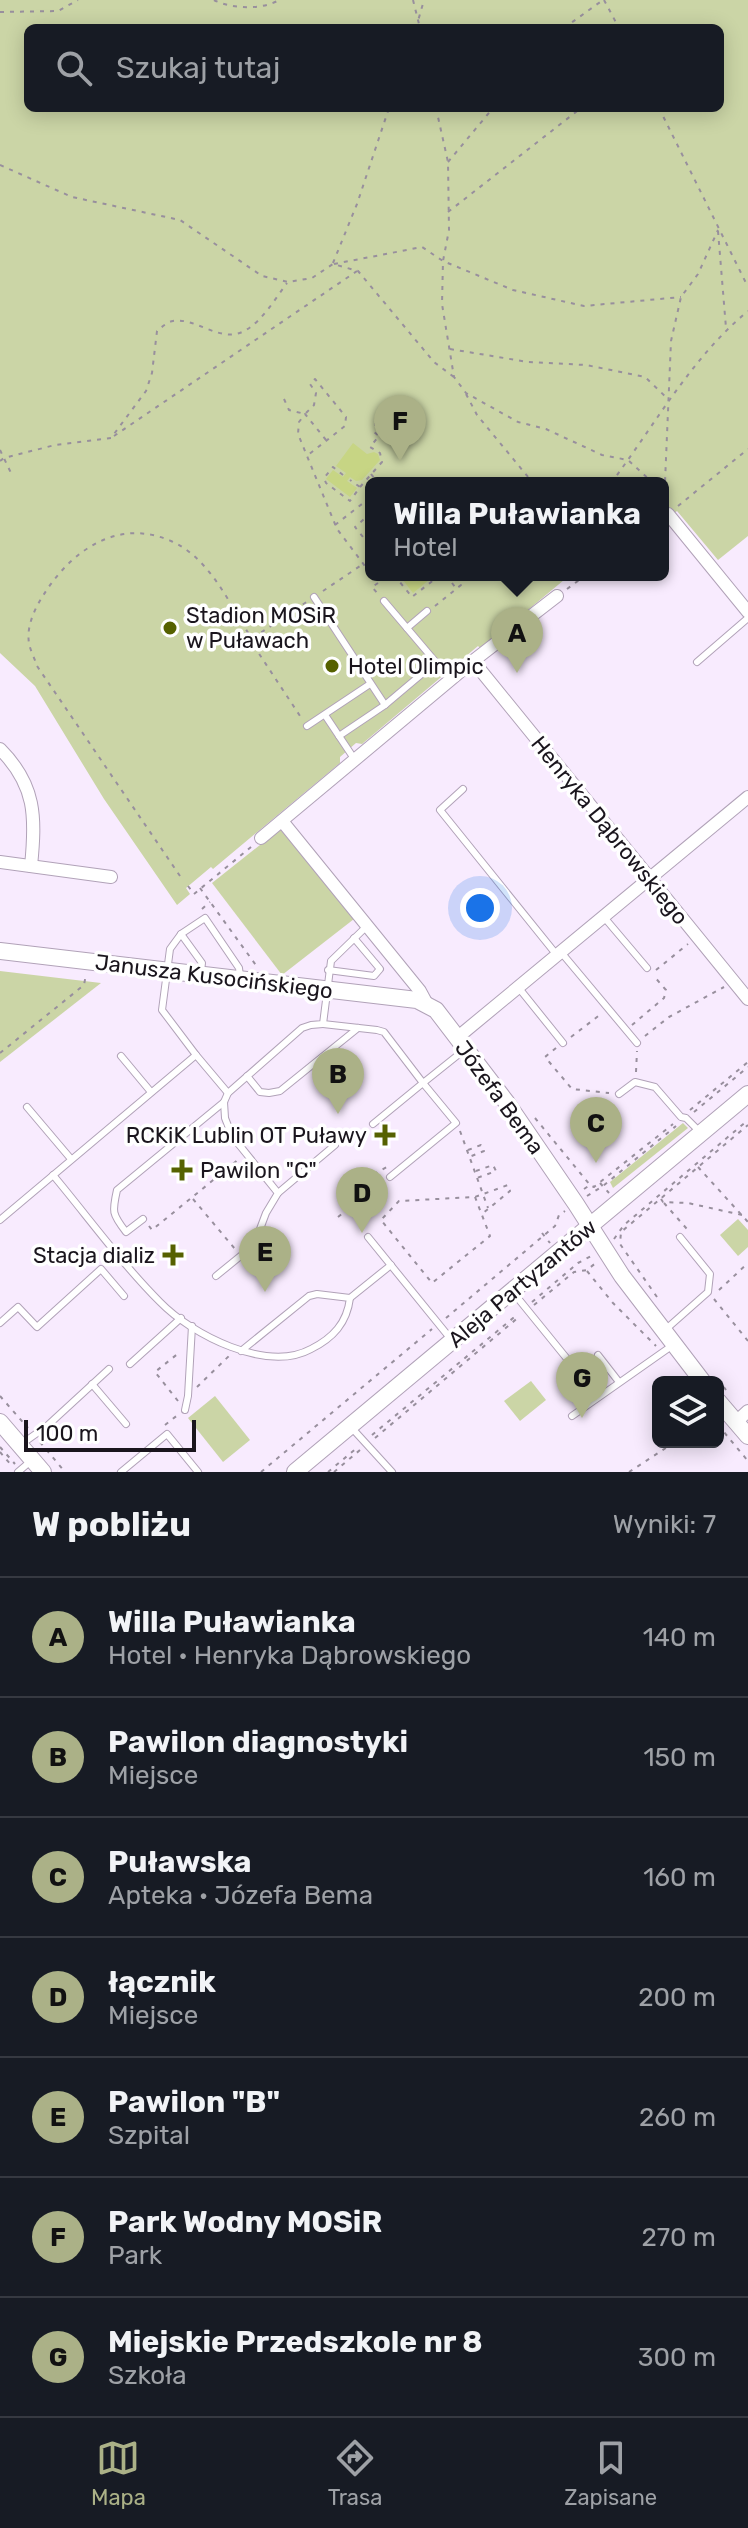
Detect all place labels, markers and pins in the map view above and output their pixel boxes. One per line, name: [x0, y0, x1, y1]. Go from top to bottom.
pin: F: [374, 395, 426, 461]
place label: Stadion MOSiR w Puławach: [186, 602, 336, 654]
pin: A: [491, 607, 543, 673]
marker: Stadion MOSiR w Puławach: [161, 619, 179, 637]
place label: Hotel Olimpic: [348, 653, 484, 680]
marker: Hotel Olimpic: [323, 657, 341, 675]
pin: B: [312, 1048, 364, 1114]
pin: C: [570, 1097, 622, 1163]
place label: RCKiK Lublin OT Puławy: [126, 1122, 367, 1149]
marker: RCKiK Lublin OT Puławy: [374, 1124, 396, 1146]
place label: Pawilon "C": [200, 1157, 317, 1184]
marker: Pawilon "C": [171, 1159, 193, 1181]
pin: D: [336, 1167, 388, 1233]
pin: E: [239, 1226, 291, 1292]
place label: Stacja dializ: [33, 1242, 155, 1269]
marker: Stacja dializ: [162, 1244, 184, 1266]
pin: G: [556, 1352, 608, 1418]

